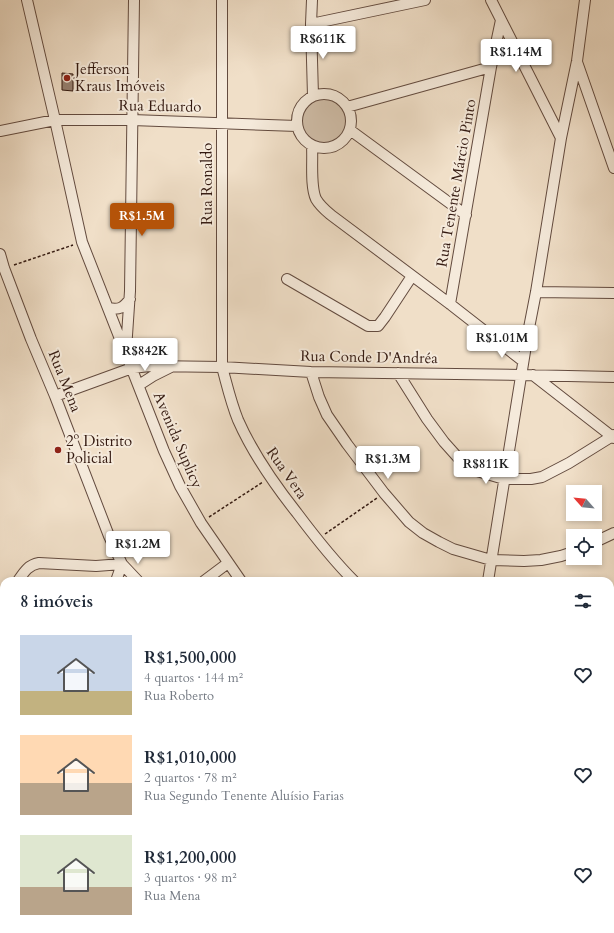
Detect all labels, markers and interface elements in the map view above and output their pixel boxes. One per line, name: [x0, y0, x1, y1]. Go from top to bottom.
pin: R$611K: [290, 26, 356, 60]
text: R$611K: [300, 30, 346, 48]
pin: R$1.14M: [479, 39, 553, 73]
text: R$1.14M: [490, 43, 542, 61]
place label: Jefferson Kraus Imóveis: [73, 59, 165, 96]
marker: Jefferson Kraus Imóveis: [62, 73, 72, 83]
street label: Rua Eduardo: [119, 95, 201, 117]
street label: Rua Tenente Márcio Pinto: [431, 97, 481, 269]
street label: Rua Ronaldo: [197, 143, 217, 225]
pin: R$1.5M: [109, 203, 175, 237]
text: R$1.5M: [119, 207, 165, 225]
pin: R$1.01M: [465, 325, 539, 359]
text: R$1.01M: [476, 329, 528, 347]
pin: R$842K: [112, 338, 178, 372]
text: R$842K: [122, 342, 168, 360]
street label: Rua Conde D'Andréa: [300, 346, 438, 368]
street label: Rua Mena: [44, 347, 87, 415]
street label: Avenida Suplicy: [149, 389, 207, 491]
place label: 2º Distrito Policial: [66, 431, 132, 468]
street label: Rua Vera: [262, 443, 312, 503]
marker: 2º Distrito Policial: [53, 445, 63, 455]
pin: R$1.3M: [355, 446, 421, 480]
text: R$1.3M: [365, 450, 411, 468]
pin: R$811K: [453, 451, 519, 485]
text: R$811K: [463, 455, 509, 473]
north arrow: [566, 485, 602, 521]
map controls: [566, 485, 602, 565]
button: locate: [566, 529, 602, 565]
pin: R$1.2M: [105, 531, 171, 565]
text: R$1.2M: [115, 535, 161, 553]
text: 8 imóveis: [20, 590, 93, 613]
icon: filters: [572, 590, 594, 612]
text: R$1,500,000: [144, 646, 236, 669]
icon: home: [52, 651, 100, 699]
icon: heart: [572, 664, 594, 686]
text: 4 quartos · 144 m²: [144, 669, 243, 687]
text: Rua Roberto: [144, 687, 214, 705]
text: R$1,010,000: [144, 746, 236, 769]
icon: home: [52, 751, 100, 799]
icon: heart: [572, 764, 594, 786]
text: 2 quartos · 78 m²: [144, 769, 237, 787]
text: Rua Segundo Tenente Aluísio Farias: [144, 787, 344, 805]
text: R$1,200,000: [144, 846, 236, 869]
icon: home: [52, 851, 100, 899]
icon: heart: [572, 864, 594, 886]
text: 3 quartos · 98 m²: [144, 869, 237, 887]
text: Rua Mena: [144, 887, 200, 905]

